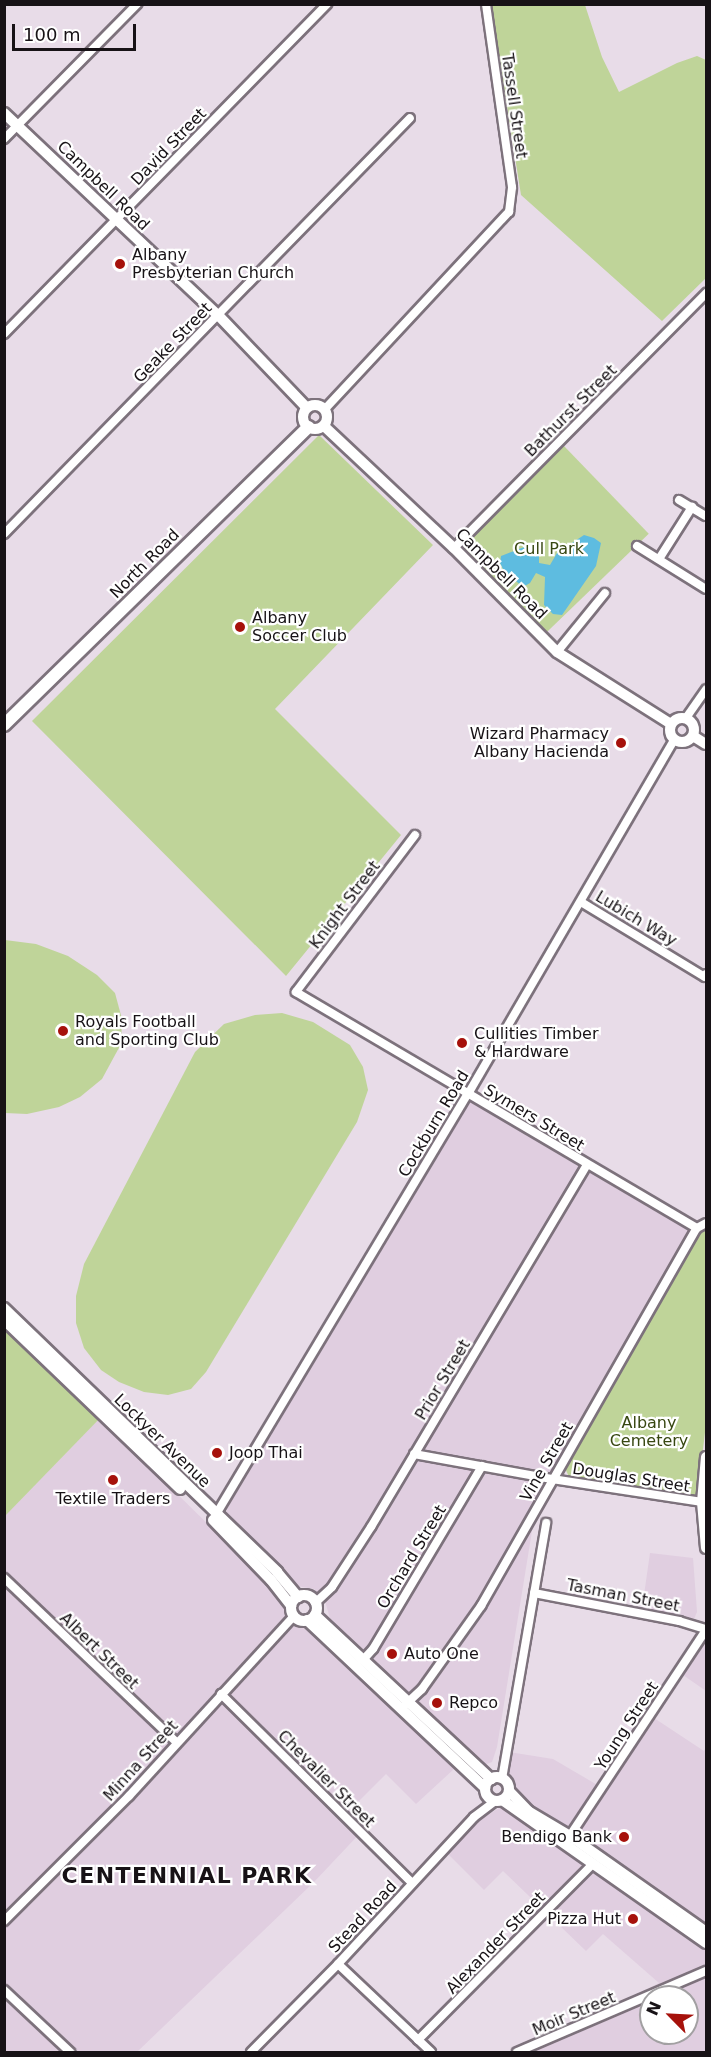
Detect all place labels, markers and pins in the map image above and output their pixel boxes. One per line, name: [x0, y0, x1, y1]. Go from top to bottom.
place label: Albany Presbyterian Church: [132, 245, 294, 283]
marker: Albany Presbyterian Church: [113, 257, 127, 271]
place label: Albany Soccer Club: [252, 608, 347, 646]
marker: Albany Soccer Club: [233, 620, 247, 634]
place label: Wizard Pharmacy Albany Hacienda: [470, 724, 609, 762]
marker: Wizard Pharmacy Albany Hacienda: [614, 736, 628, 750]
place label: Royals Football and Sporting Club: [75, 1012, 219, 1050]
marker: Royals Football and Sporting Club: [56, 1024, 70, 1038]
place label: Cullities Timber & Hardware: [474, 1024, 599, 1062]
marker: Cullities Timber & Hardware: [455, 1036, 469, 1050]
place label: Joop Thai: [229, 1443, 303, 1463]
marker: Joop Thai: [210, 1446, 224, 1460]
marker: Textile Traders: [106, 1473, 120, 1487]
place label: Textile Traders: [56, 1489, 170, 1509]
place label: Auto One: [404, 1644, 479, 1664]
marker: Auto One: [385, 1647, 399, 1661]
place label: Repco: [449, 1693, 498, 1713]
marker: Repco: [430, 1696, 444, 1710]
place label: Bendigo Bank: [501, 1827, 612, 1847]
marker: Bendigo Bank: [617, 1830, 631, 1844]
place label: Pizza Hut: [547, 1909, 621, 1929]
marker: Pizza Hut: [626, 1912, 640, 1926]

